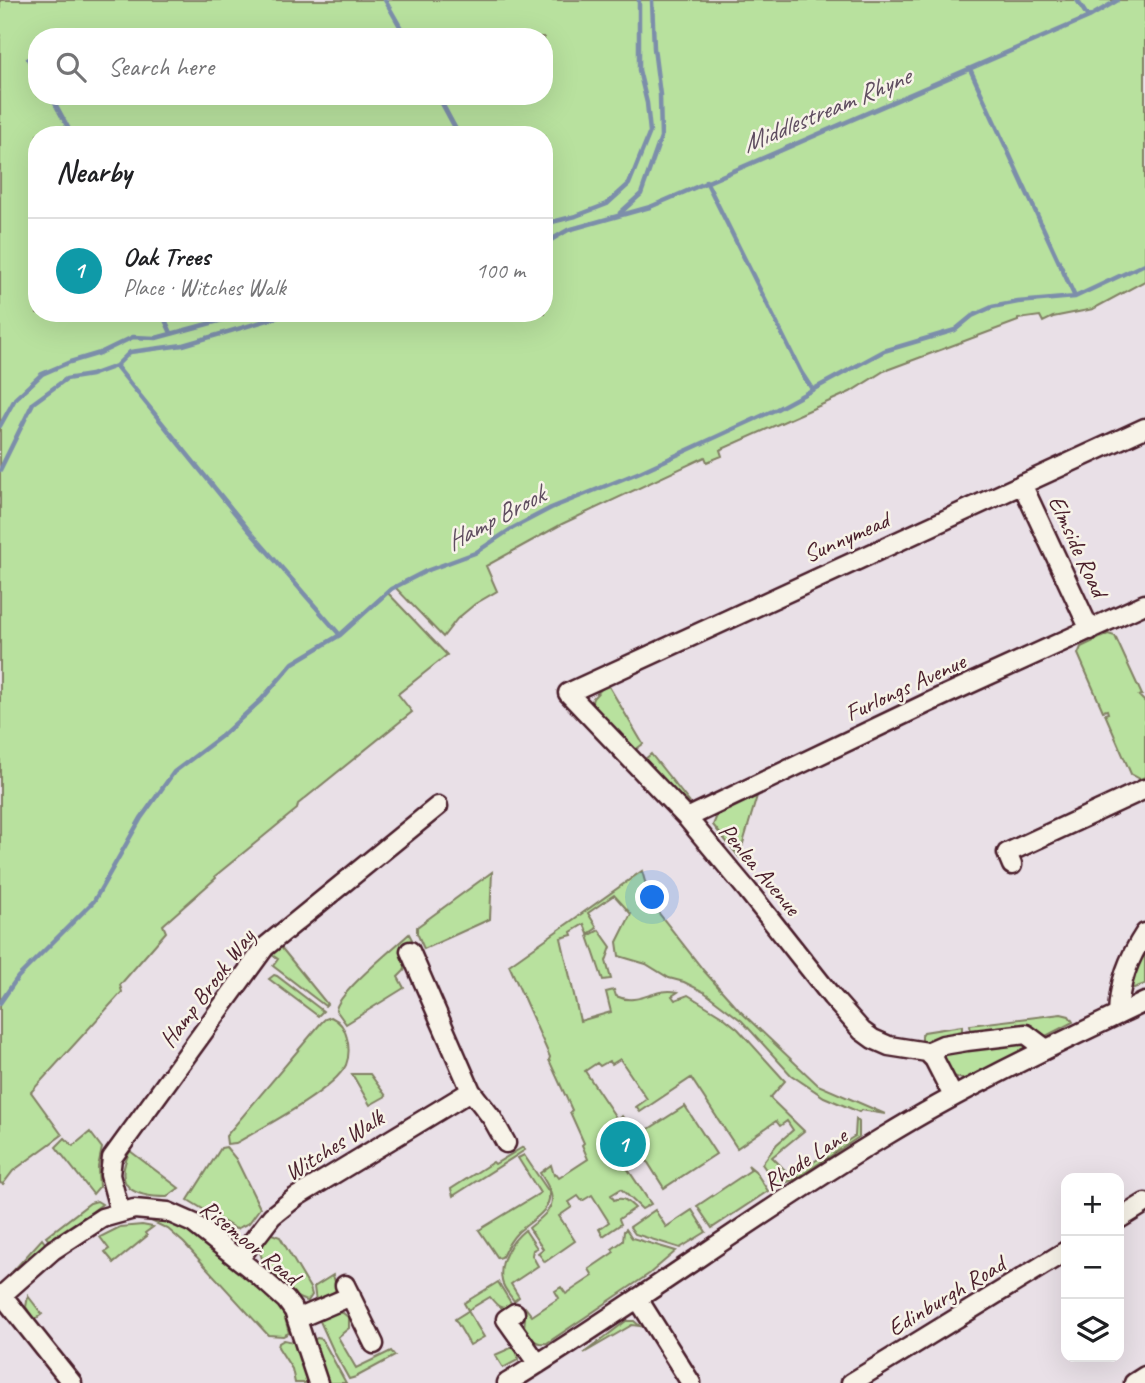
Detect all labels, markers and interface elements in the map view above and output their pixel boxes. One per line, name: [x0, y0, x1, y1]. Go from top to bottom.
search box: [28, 28, 553, 105]
icon: search: [52, 48, 90, 86]
text: Search here: [108, 50, 214, 83]
water label: Middlestream Rhyne: [737, 58, 919, 160]
text: Nearby: [56, 153, 132, 191]
text: Oak Trees: [123, 240, 210, 273]
text: 1: [74, 256, 84, 285]
text: 100 m: [476, 256, 525, 285]
text: Place · Witches Walk: [123, 273, 286, 302]
water label: Hamp Brook: [440, 476, 554, 558]
street label: Elmside Road: [1042, 491, 1116, 605]
street label: Sunnymead: [799, 503, 897, 569]
street label: Furlongs Avenue: [840, 645, 972, 728]
street label: Penlea Avenue: [712, 816, 809, 923]
your location: [635, 880, 669, 914]
street label: Hamp Brook Way: [153, 921, 262, 1053]
street label: Witches Walk: [279, 1102, 391, 1187]
pin: 1: [600, 1118, 646, 1170]
street label: Rhode Lane: [757, 1120, 855, 1197]
map controls: [1061, 1173, 1124, 1362]
button: +: [1061, 1173, 1124, 1236]
street label: Risemoor Road: [194, 1193, 309, 1294]
button: −: [1061, 1236, 1124, 1299]
street label: Edinburgh Road: [882, 1247, 1013, 1343]
button: layers: [1061, 1299, 1124, 1362]

